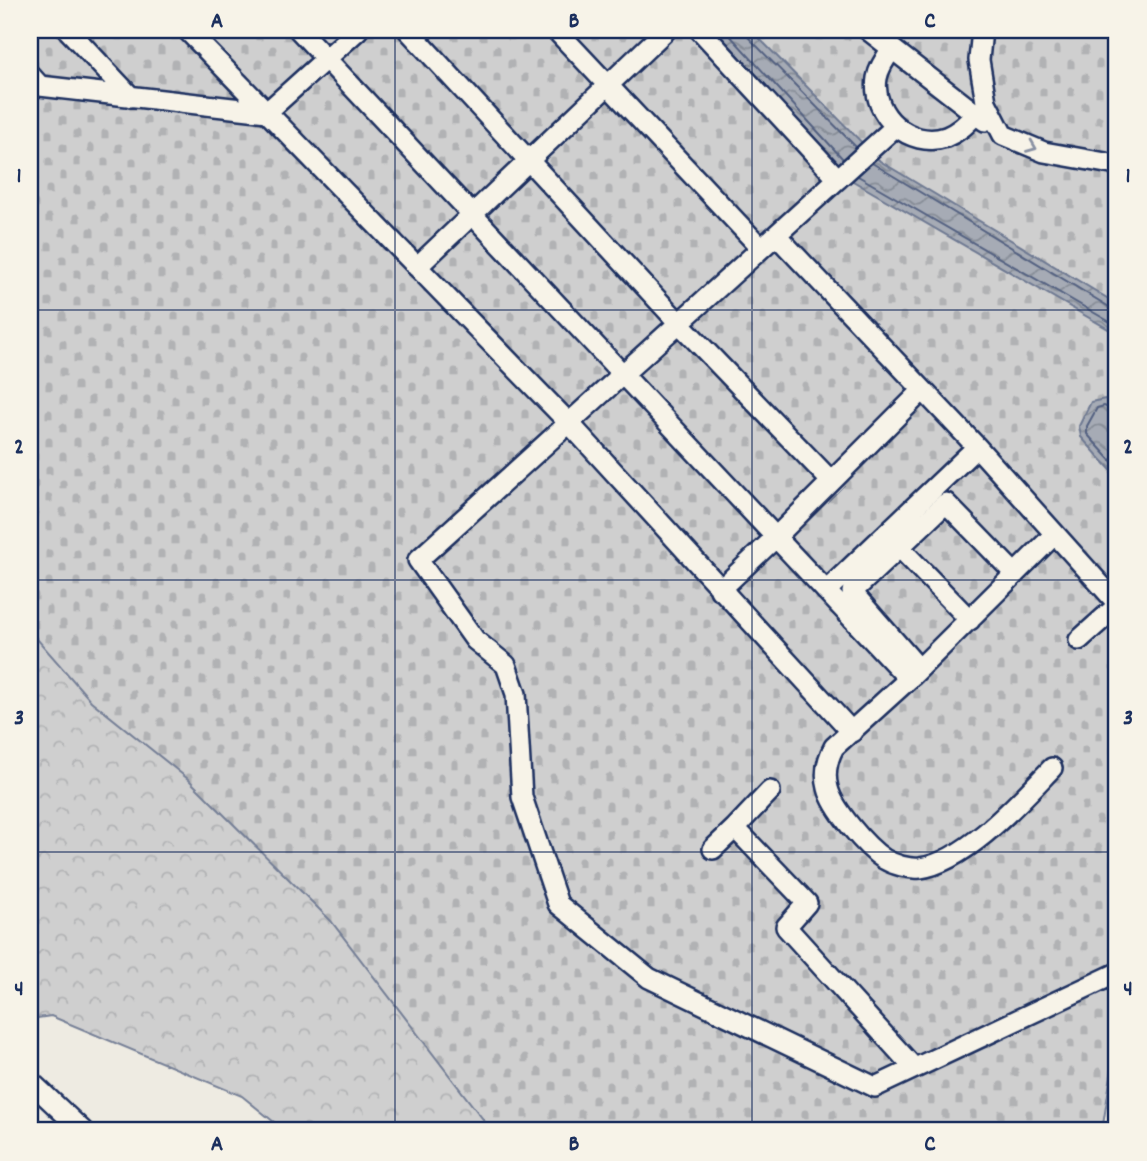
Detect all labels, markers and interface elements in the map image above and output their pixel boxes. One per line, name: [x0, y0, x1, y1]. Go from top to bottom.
text: A: [211, 6, 223, 39]
text: B: [569, 6, 580, 39]
text: C: [924, 6, 936, 39]
one-way arrow: [1026, 138, 1038, 152]
text: 1: [16, 161, 22, 194]
text: 1: [1125, 161, 1131, 194]
text: 2: [14, 432, 24, 465]
text: 2: [1123, 432, 1133, 465]
text: 3: [14, 703, 24, 736]
text: 3: [1123, 703, 1133, 736]
text: 4: [14, 974, 24, 1007]
text: 4: [1123, 974, 1133, 1007]
text: A: [211, 1129, 223, 1161]
text: B: [569, 1129, 580, 1161]
text: C: [924, 1129, 936, 1161]

